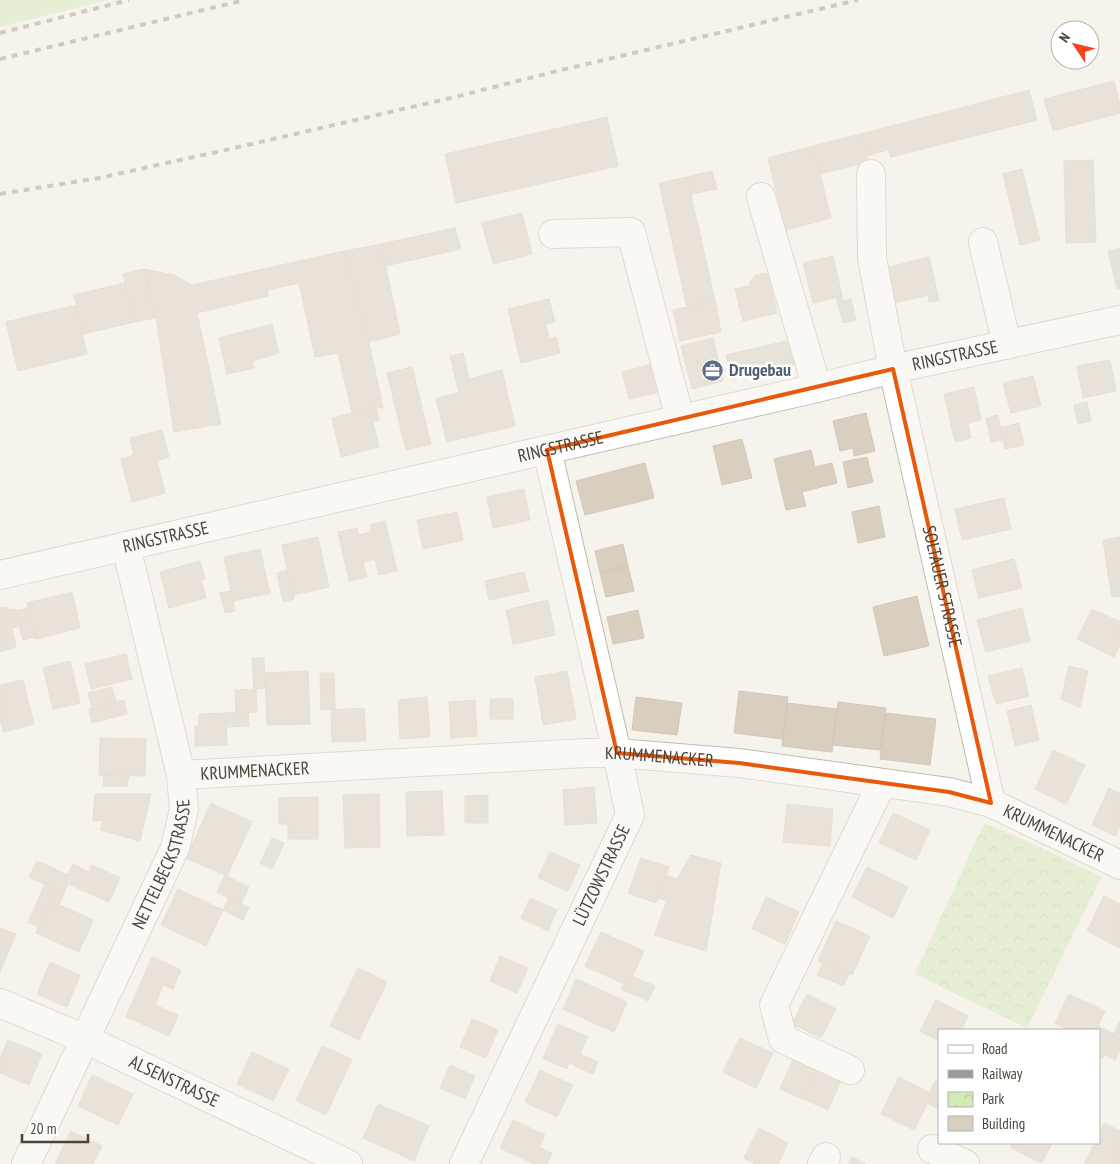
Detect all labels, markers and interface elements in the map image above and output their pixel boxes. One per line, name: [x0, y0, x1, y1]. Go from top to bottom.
north arrow: [1050, 20, 1100, 70]
text: N: [1055, 29, 1074, 46]
street label: RINGSTRASSE: [910, 335, 1000, 376]
office icon: Drugebau: [701, 358, 725, 382]
place label: Drugebau: [729, 358, 791, 381]
street label: RINGSTRASSE: [515, 425, 605, 467]
street label: RINGSTRASSE: [121, 516, 211, 558]
street label: SOLTAUER STRASSE: [918, 523, 968, 650]
street label: KRUMMENACKER: [605, 741, 715, 772]
street label: KRUMMENACKER: [200, 756, 310, 785]
street label: NETTELBECKSTRASSE: [126, 798, 195, 933]
street label: KRUMMENACKER: [1000, 799, 1108, 867]
street label: LÜTZOWSTRASSE: [567, 820, 635, 929]
legend: [938, 1029, 1100, 1144]
text: Road: [982, 1039, 1008, 1058]
street label: ALSENSTRASSE: [126, 1050, 223, 1112]
text: Railway: [982, 1064, 1023, 1083]
text: Park: [982, 1089, 1004, 1108]
scale bar: [22, 1112, 89, 1144]
text: Building: [982, 1114, 1025, 1133]
text: 20 m: [30, 1119, 56, 1138]

